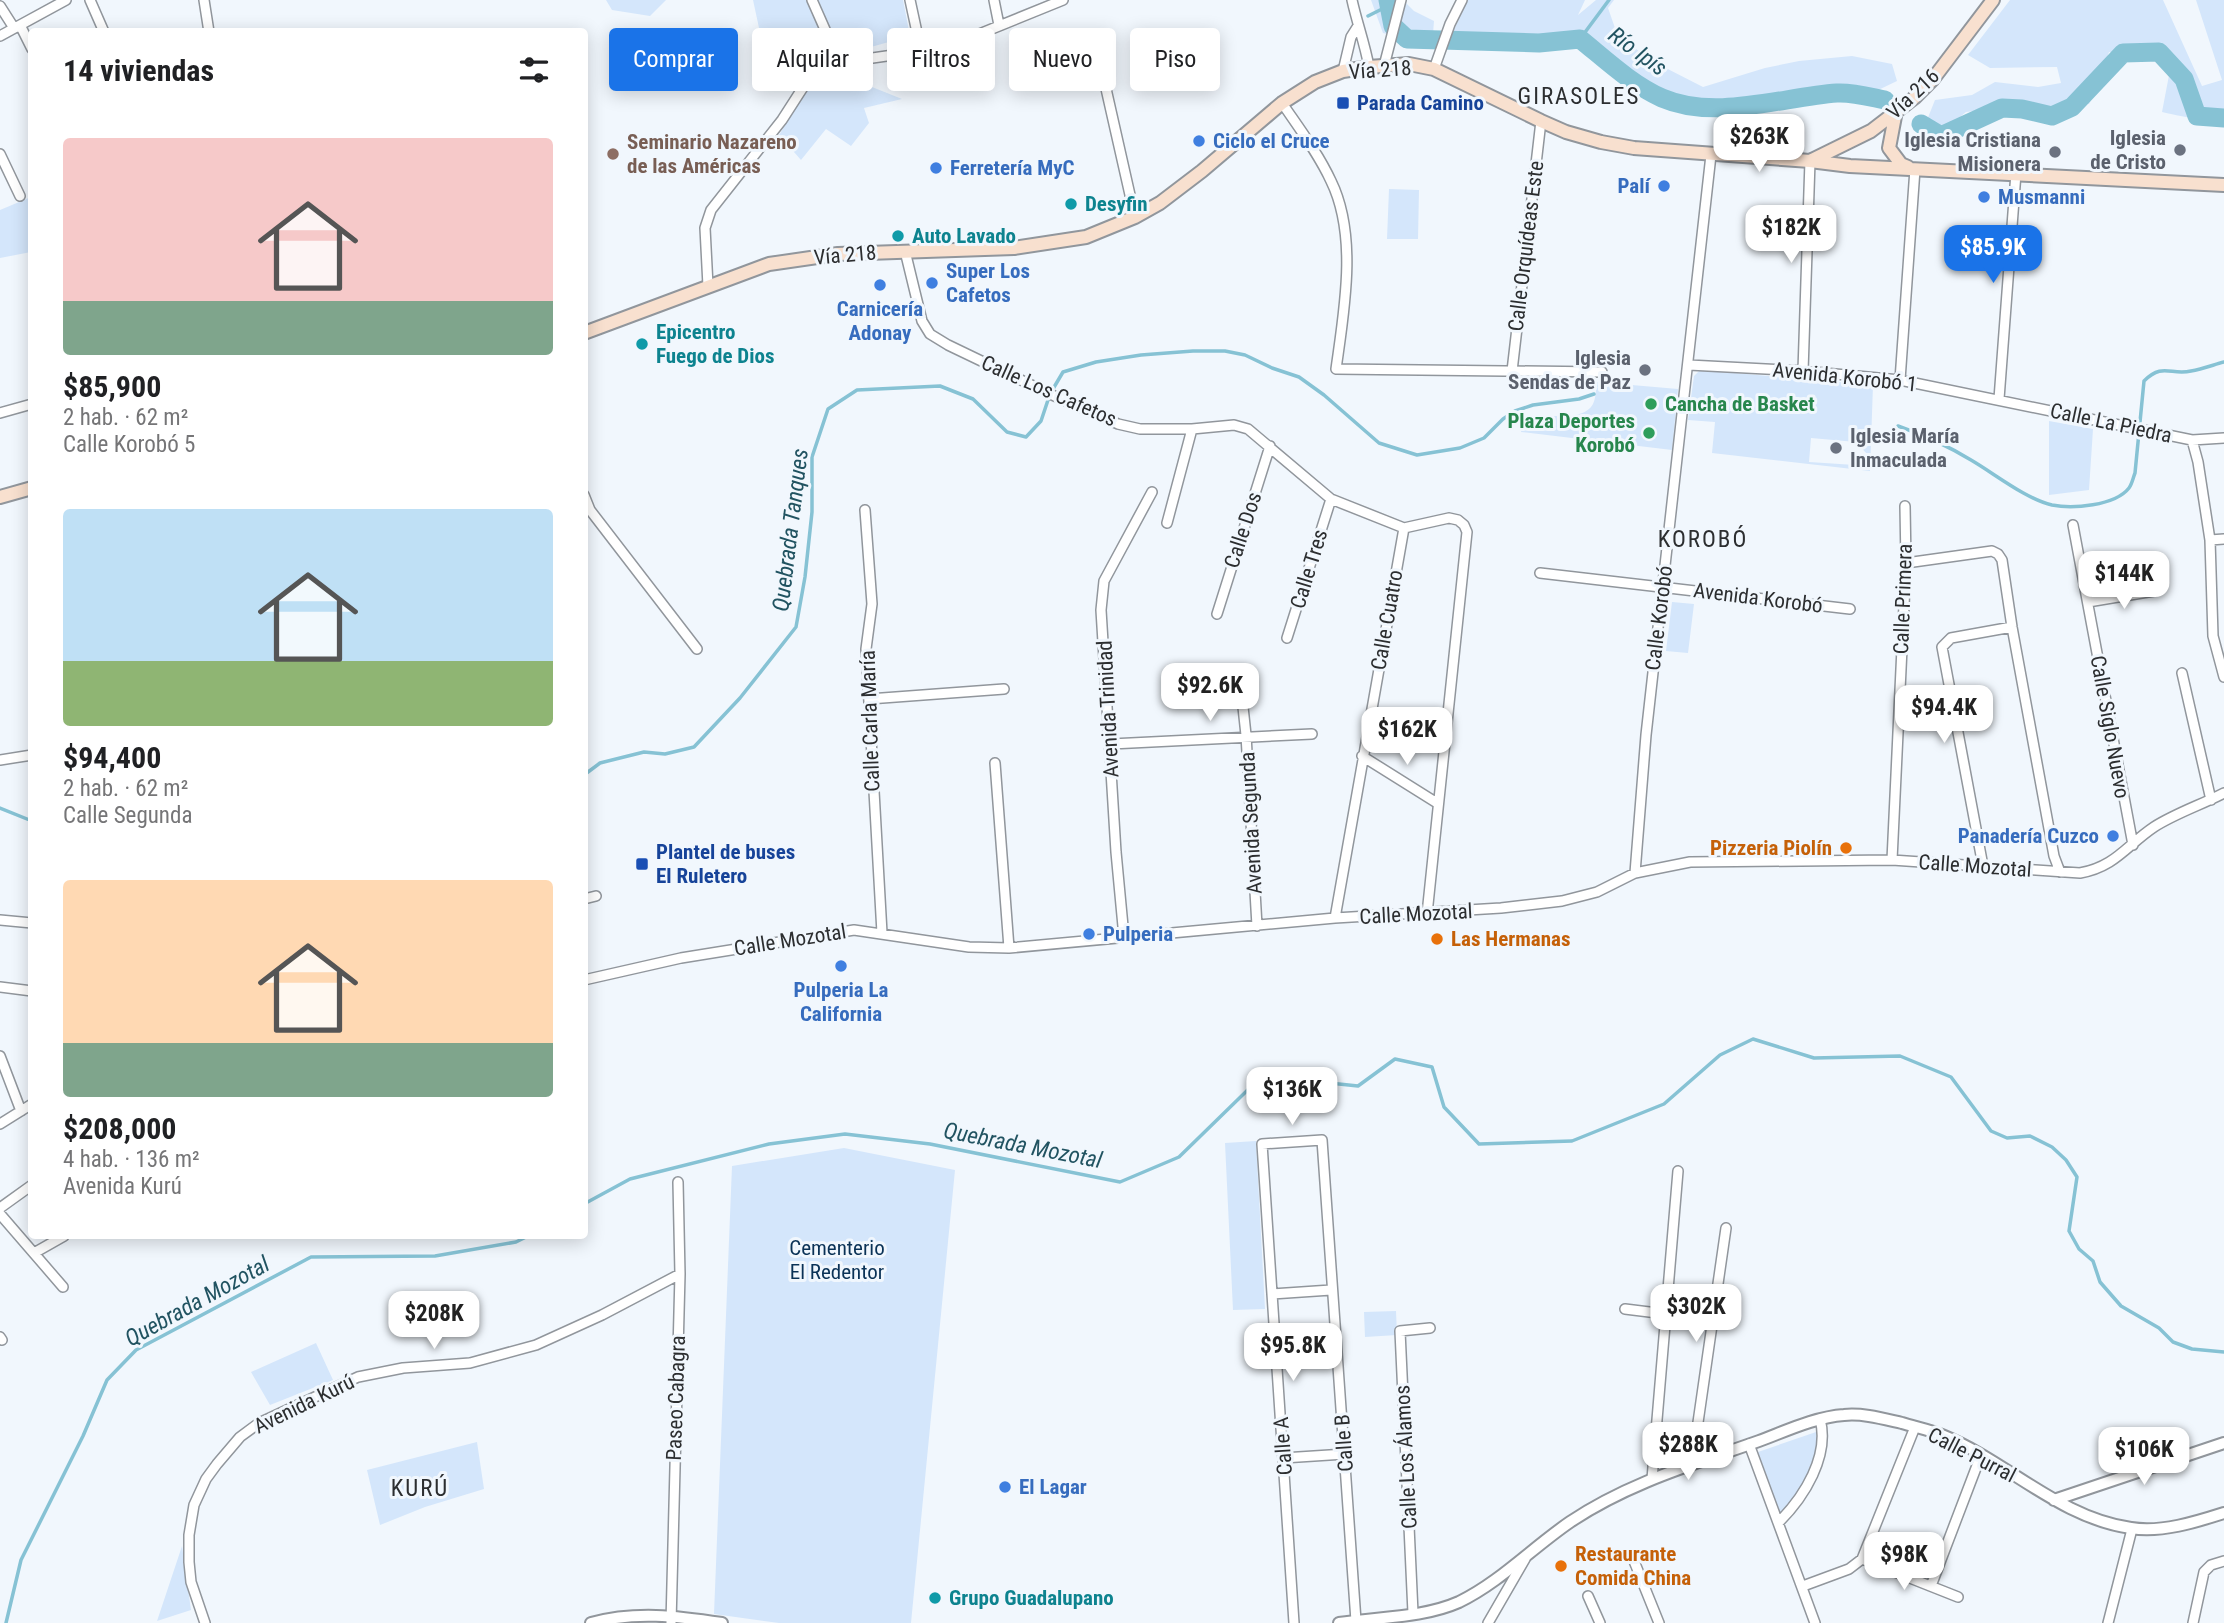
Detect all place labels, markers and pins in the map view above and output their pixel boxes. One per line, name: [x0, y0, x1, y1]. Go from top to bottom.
place label: Parada Camino: [1357, 91, 1484, 115]
marker: Parada Camino: [1335, 95, 1351, 111]
pin: $263K: [1710, 114, 1808, 174]
place label: Iglesia de Cristo: [2090, 126, 2166, 174]
place label: Iglesia Cristiana Misionera: [1904, 128, 2041, 176]
place label: Ciclo el Cruce: [1213, 129, 1330, 153]
place label: Seminario Nazareno de las Américas: [627, 130, 797, 178]
marker: Ciclo el Cruce: [1191, 133, 1207, 149]
marker: Iglesia de Cristo: [2172, 142, 2188, 158]
marker: Iglesia Cristiana Misionera: [2047, 144, 2063, 160]
marker: Seminario Nazareno de las Américas: [605, 146, 621, 162]
place label: Ferretería MyC: [950, 156, 1075, 180]
marker: Ferretería MyC: [928, 160, 944, 176]
place label: Palí: [1617, 174, 1651, 198]
marker: Palí: [1656, 178, 1672, 194]
place label: Musmanni: [1998, 185, 2085, 209]
marker: Musmanni: [1976, 189, 1992, 205]
place label: Desyfin: [1085, 192, 1148, 216]
marker: Desyfin: [1063, 196, 1079, 212]
pin: $182K: [1742, 205, 1840, 265]
place label: Auto Lavado: [912, 224, 1016, 248]
pin: $85.9K: [1936, 226, 2050, 285]
marker: Auto Lavado: [890, 228, 906, 244]
place label: Super Los Cafetos: [946, 259, 1030, 307]
marker: Super Los Cafetos: [924, 275, 940, 291]
marker: Carnicería Adonay: [872, 277, 888, 293]
place label: Carnicería Adonay: [837, 297, 923, 345]
place label: Epicentro Fuego de Dios: [656, 320, 774, 368]
marker: Epicentro Fuego de Dios: [634, 336, 650, 352]
place label: Iglesia Sendas de Paz: [1508, 346, 1631, 394]
marker: Iglesia Sendas de Paz: [1637, 362, 1653, 378]
place label: Cancha de Basket: [1665, 392, 1815, 416]
marker: Cancha de Basket: [1643, 396, 1659, 412]
place label: Plaza Deportes Korobó: [1507, 409, 1635, 457]
place label: Iglesia María Inmaculada: [1850, 424, 1959, 472]
marker: Plaza Deportes Korobó: [1641, 425, 1657, 441]
marker: Iglesia María Inmaculada: [1828, 440, 1844, 456]
pin: $144K: [2075, 552, 2173, 611]
pin: $92.6K: [1153, 664, 1267, 723]
pin: $94.4K: [1887, 686, 2001, 745]
pin: $162K: [1358, 708, 1456, 767]
place label: Panadería Cuzco: [1958, 824, 2099, 848]
marker: Panadería Cuzco: [2105, 828, 2121, 844]
place label: Pizzeria Piolín: [1710, 836, 1832, 860]
place label: Plantel de buses El Ruletero: [656, 840, 795, 888]
marker: Pizzeria Piolín: [1838, 840, 1854, 856]
marker: Plantel de buses El Ruletero: [634, 856, 650, 872]
place label: Pulperia: [1103, 922, 1173, 946]
marker: Pulperia: [1081, 926, 1097, 942]
place label: Las Hermanas: [1451, 927, 1570, 951]
marker: Las Hermanas: [1429, 931, 1445, 947]
marker: Pulperia La California: [833, 958, 849, 974]
place label: Pulperia La California: [794, 978, 889, 1026]
pin: $136K: [1243, 1068, 1341, 1127]
pin: $302K: [1647, 1284, 1745, 1344]
pin: $208K: [385, 1292, 483, 1351]
pin: $95.8K: [1236, 1324, 1350, 1383]
pin: $288K: [1639, 1422, 1737, 1482]
pin: $106K: [2095, 1428, 2193, 1487]
place label: El Lagar: [1019, 1475, 1087, 1499]
marker: El Lagar: [997, 1479, 1013, 1495]
pin: $98K: [1863, 1532, 1945, 1592]
place label: Restaurante Comida China: [1575, 1542, 1691, 1590]
marker: Restaurante Comida China: [1553, 1558, 1569, 1574]
place label: Grupo Guadalupano: [949, 1586, 1114, 1610]
marker: Grupo Guadalupano: [927, 1590, 943, 1606]

